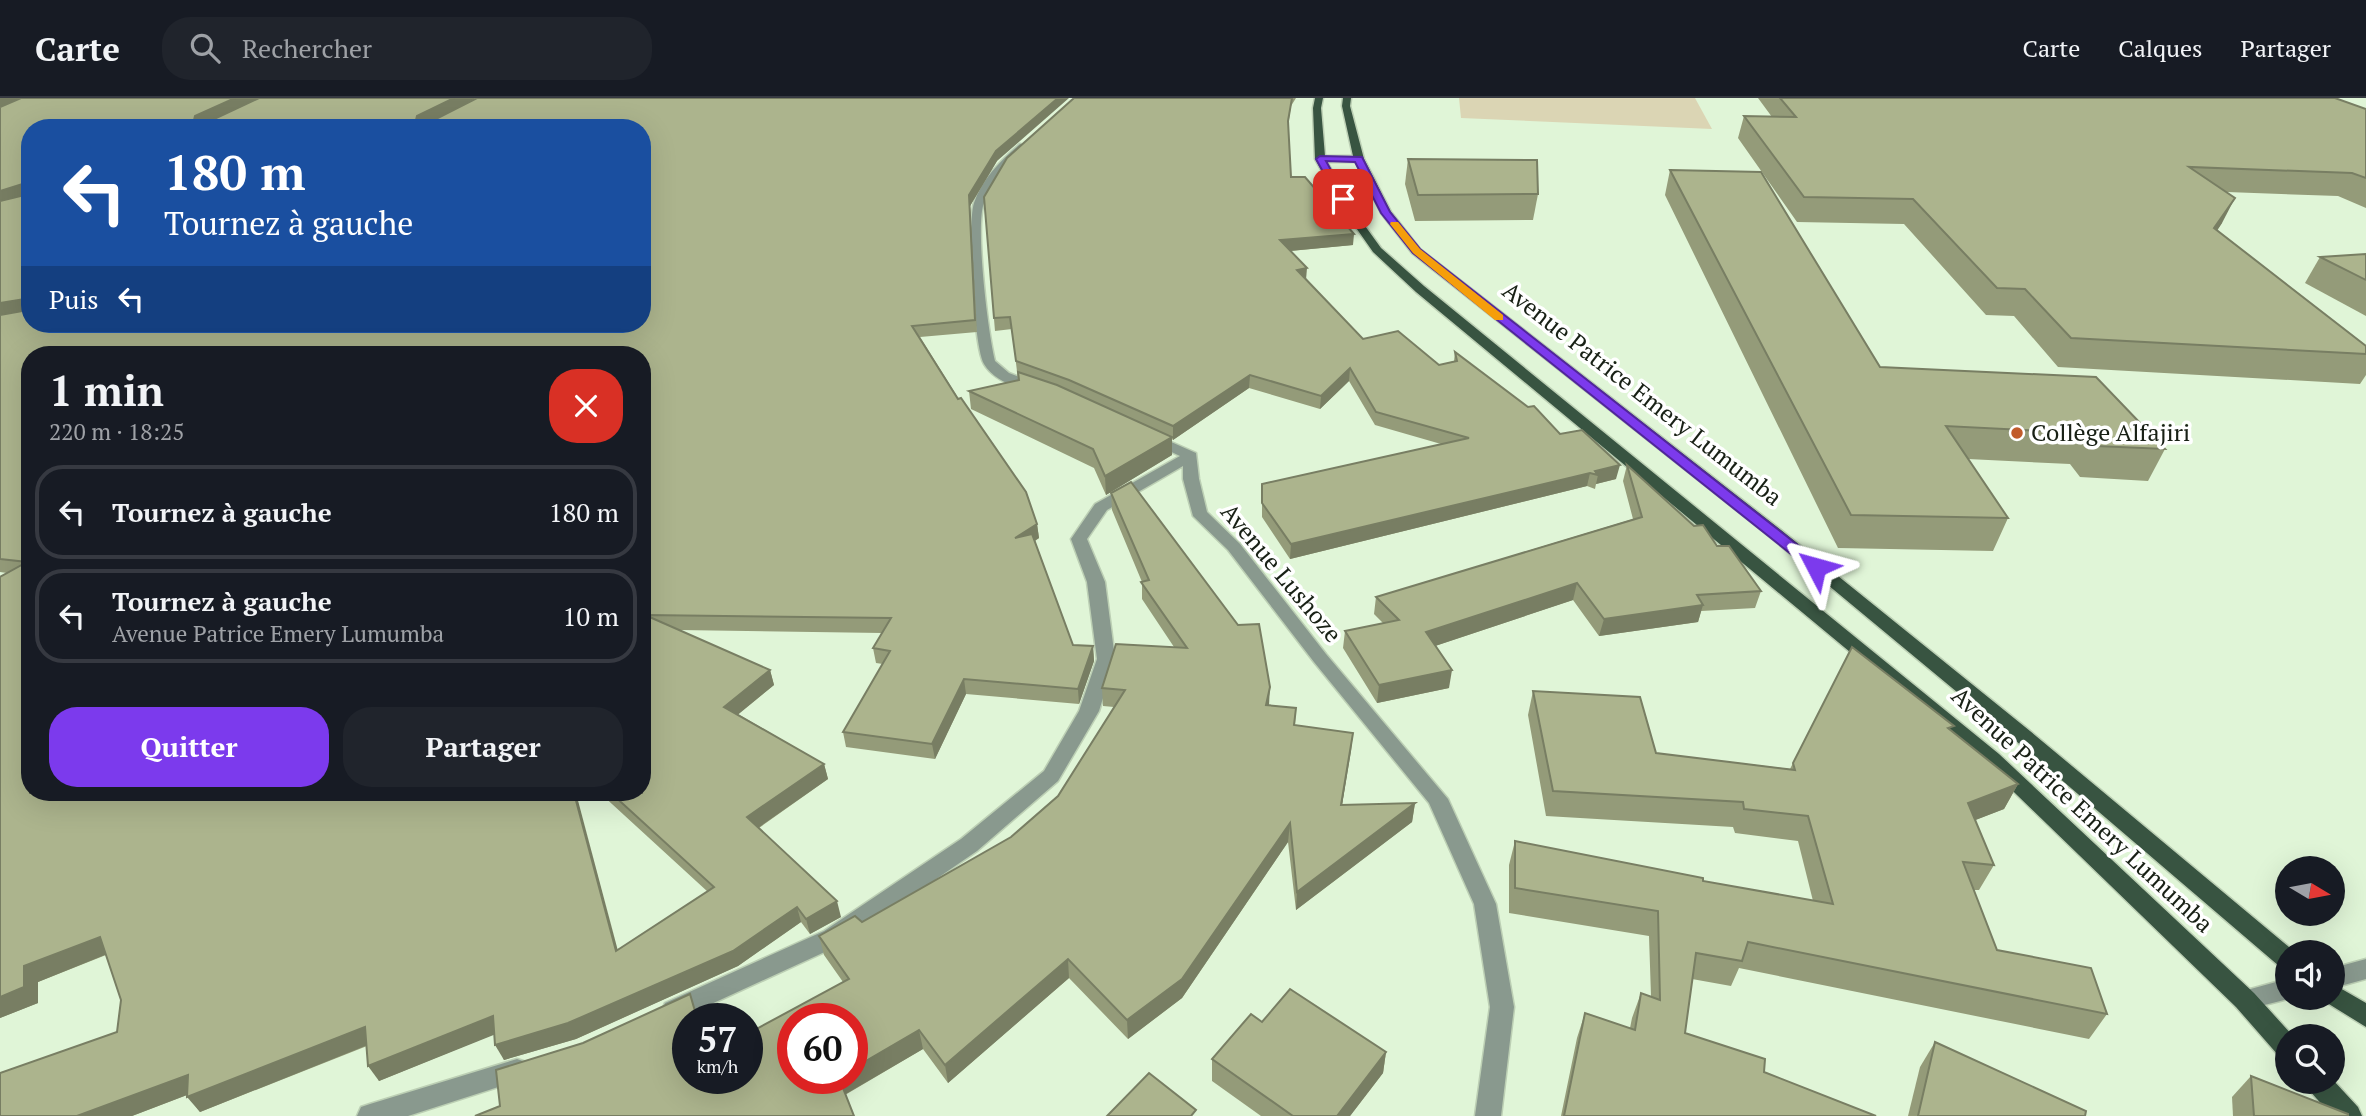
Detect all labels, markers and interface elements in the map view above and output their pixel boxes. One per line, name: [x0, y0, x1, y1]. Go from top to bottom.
search box: [162, 17, 652, 80]
text: Carte: [35, 27, 120, 70]
icon: search: [186, 29, 224, 67]
text: Rechercher: [242, 31, 372, 65]
text: Carte: [2022, 32, 2080, 64]
text: Calques: [2118, 32, 2202, 64]
text: Partager: [2240, 32, 2331, 64]
text: 180 m: [164, 139, 306, 204]
icon: left: [49, 147, 140, 238]
pin: [1313, 169, 1373, 229]
icon: arrive: [1324, 180, 1362, 218]
text: Tournez à gauche: [164, 202, 413, 244]
street label: Avenue Patrice Emery Lumumba: [1496, 274, 1789, 512]
icon: left: [112, 280, 150, 318]
text: Puis: [49, 282, 98, 316]
text: 1 min: [49, 362, 164, 418]
button: close: [549, 369, 623, 443]
text: 220 m · 18:25: [49, 416, 184, 447]
place label: Collège Alfajiri: [2031, 416, 2190, 448]
marker: Collège Alfajiri: [2009, 425, 2025, 441]
icon: left: [53, 493, 91, 531]
text: Tournez à gauche: [112, 495, 332, 529]
text: 180 m: [549, 495, 619, 529]
street label: Avenue Lushoze: [1214, 496, 1349, 649]
position arrow: [1779, 530, 1853, 604]
text: Tournez à gauche: [112, 584, 332, 618]
icon: left: [53, 597, 91, 635]
text: 10 m: [563, 599, 619, 633]
text: Avenue Patrice Emery Lumumba: [112, 618, 444, 649]
street label: Avenue Patrice Emery Lumumba: [1945, 679, 2220, 939]
button: Quitter: [49, 707, 329, 787]
button: Partager: [343, 707, 623, 787]
north arrow: [2275, 856, 2345, 926]
map controls: [2275, 856, 2345, 1094]
button: sound: [2275, 940, 2345, 1010]
speed limit sign: 60: [777, 1003, 868, 1094]
text: 57: [698, 1016, 737, 1062]
button: search: [2275, 1024, 2345, 1094]
text: km/h: [697, 1054, 738, 1078]

